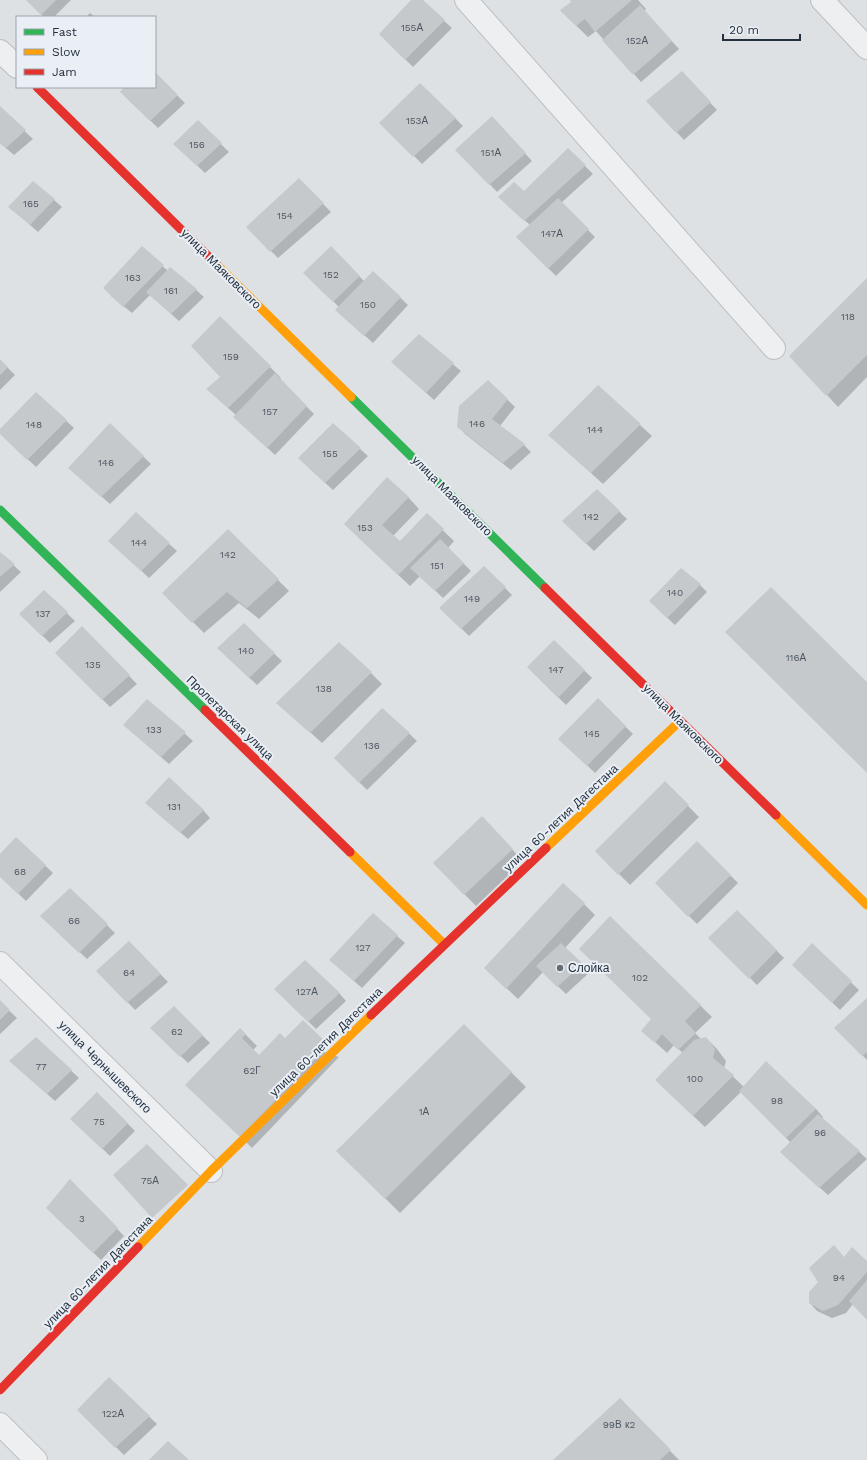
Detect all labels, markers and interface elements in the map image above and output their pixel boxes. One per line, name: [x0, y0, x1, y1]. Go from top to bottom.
legend: [16, 16, 156, 88]
scale bar: [723, 16, 800, 42]
house number: 155А: [401, 22, 423, 33]
text: 20 m: [729, 23, 759, 37]
text: Fast: [52, 25, 77, 39]
house number: 152А: [626, 35, 648, 46]
text: Slow: [52, 45, 80, 59]
text: Jam: [52, 65, 77, 79]
house number: 153А: [406, 115, 428, 126]
house number: 156: [189, 139, 205, 150]
house number: 151А: [481, 147, 501, 158]
house number: 165: [23, 198, 39, 209]
house number: 154: [277, 210, 293, 221]
street label: улица Маяковского: [178, 226, 264, 312]
house number: 147А: [541, 228, 563, 239]
house number: 152: [323, 269, 339, 280]
house number: 163: [125, 272, 141, 283]
house number: 161: [164, 285, 178, 296]
house number: 150: [360, 299, 376, 310]
house number: 118: [841, 311, 855, 322]
house number: 159: [223, 351, 239, 362]
house number: 157: [262, 406, 278, 417]
house number: 146: [469, 418, 485, 429]
house number: 148: [26, 419, 42, 430]
house number: 144: [587, 424, 603, 435]
house number: 155: [322, 448, 338, 459]
street label: улица Маяковского: [409, 453, 495, 539]
house number: 146: [98, 457, 114, 468]
house number: 142: [583, 511, 599, 522]
house number: 153: [357, 522, 373, 533]
house number: 144: [131, 537, 147, 548]
house number: 142: [220, 549, 236, 560]
house number: 151: [430, 560, 444, 571]
house number: 140: [667, 587, 683, 598]
house number: 149: [464, 593, 480, 604]
house number: 137: [36, 608, 51, 619]
house number: 140: [238, 645, 254, 656]
house number: 116А: [786, 652, 807, 663]
house number: 135: [85, 659, 101, 670]
house number: 147: [548, 664, 564, 675]
street label: Пролетарская улица: [184, 673, 277, 763]
street label: улица Маяковского: [640, 681, 726, 767]
house number: 138: [316, 683, 332, 694]
house number: 133: [146, 724, 162, 735]
house number: 145: [584, 728, 600, 739]
house number: 136: [364, 740, 380, 751]
street label: улица 60-летия Дагестана: [501, 761, 621, 875]
house number: 131: [167, 801, 181, 812]
house number: 68: [14, 866, 26, 877]
house number: 66: [68, 915, 80, 926]
house number: 127: [355, 942, 371, 953]
place label: Слойка: [568, 961, 610, 975]
marker: Слойка: [555, 963, 565, 973]
house number: 64: [123, 967, 135, 978]
house number: 102: [632, 972, 648, 983]
street label: улица 60-летия Дагестана: [267, 984, 385, 1099]
house number: 127А: [296, 986, 318, 997]
street label: улица Чернышевского: [56, 1018, 154, 1116]
house number: 62: [171, 1026, 183, 1037]
house number: 77: [35, 1061, 47, 1072]
house number: 62Г: [243, 1065, 261, 1076]
house number: 100: [687, 1073, 703, 1084]
house number: 98: [771, 1095, 783, 1106]
house number: 1А: [419, 1106, 430, 1117]
house number: 75: [93, 1116, 105, 1127]
house number: 96: [814, 1127, 826, 1138]
house number: 75А: [141, 1175, 159, 1186]
street label: улица 60-летия Дагестана: [41, 1213, 156, 1331]
house number: 3: [79, 1213, 85, 1224]
house number: 94: [833, 1272, 845, 1283]
house number: 122А: [102, 1408, 124, 1419]
house number: 99В к2: [603, 1419, 635, 1430]

